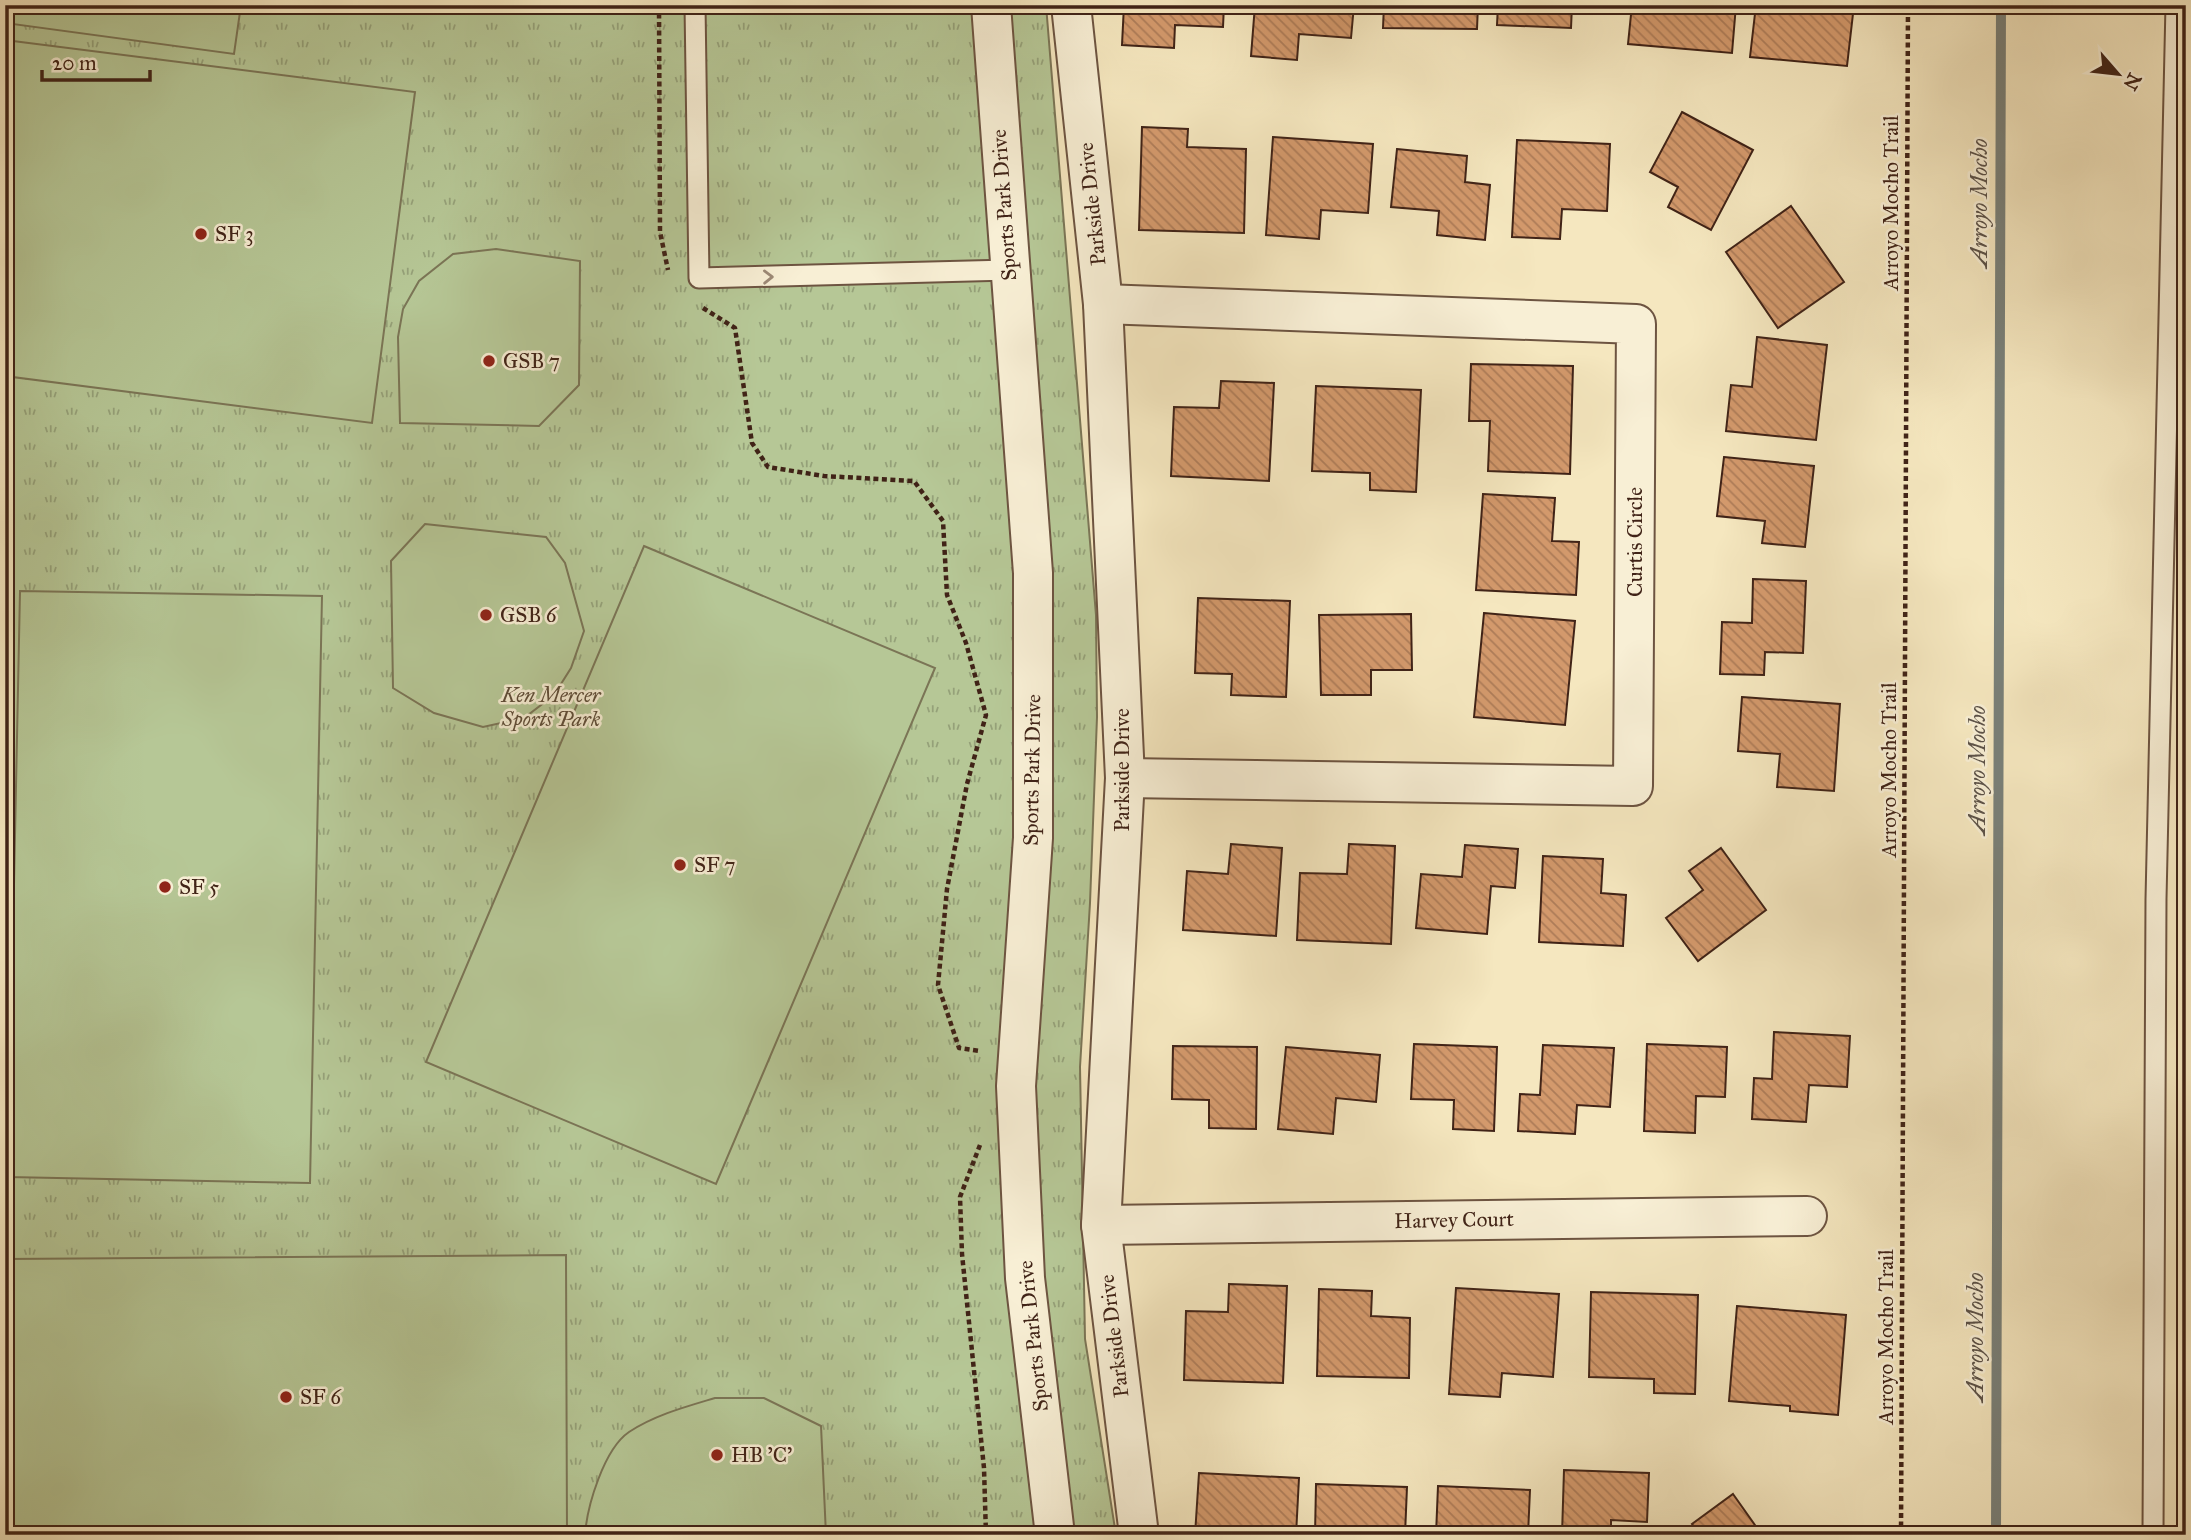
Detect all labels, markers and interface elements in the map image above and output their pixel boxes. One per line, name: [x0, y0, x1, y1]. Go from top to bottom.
scale bar: [42, 38, 150, 82]
north arrow: [2082, 38, 2152, 108]
text: 20 m: [52, 50, 97, 76]
text: N: [2119, 69, 2147, 94]
street label: Arroyo Mocho Trail: [1878, 115, 1904, 292]
street label: Sports Park Drive: [986, 128, 1022, 282]
water label: Arroyo Mocho: [1965, 138, 1993, 269]
street label: Parkside Drive: [1073, 141, 1111, 267]
place label: SF 3: [215, 221, 254, 247]
marker: SF 3: [193, 226, 209, 242]
one-way arrow: [762, 269, 773, 284]
place label: GSB 7: [503, 348, 560, 374]
marker: GSB 7: [481, 353, 497, 369]
street label: Curtis Circle: [1622, 487, 1648, 597]
place label: GSB 6: [500, 602, 558, 628]
marker: GSB 6: [478, 607, 494, 623]
park label: Ken Mercer Sports Park: [500, 682, 602, 732]
street label: Arroyo Mocho Trail: [1876, 682, 1902, 859]
street label: Sports Park Drive: [1018, 694, 1046, 846]
water label: Arroyo Mocho: [1963, 705, 1991, 836]
street label: Parkside Drive: [1109, 708, 1135, 832]
place label: SF 7: [694, 852, 736, 878]
marker: SF 7: [672, 857, 688, 873]
place label: SF 5: [179, 874, 219, 900]
marker: SF 5: [157, 879, 173, 895]
street label: Harvey Court: [1394, 1206, 1515, 1234]
street label: Arroyo Mocho Trail: [1873, 1249, 1899, 1426]
street label: Sports Park Drive: [1012, 1259, 1054, 1413]
water label: Arroyo Mocho: [1961, 1272, 1989, 1403]
street label: Parkside Drive: [1094, 1273, 1134, 1399]
place label: SF 6: [300, 1384, 342, 1410]
marker: SF 6: [278, 1389, 294, 1405]
place label: HB 'C': [731, 1442, 792, 1468]
marker: HB 'C': [709, 1447, 725, 1463]

